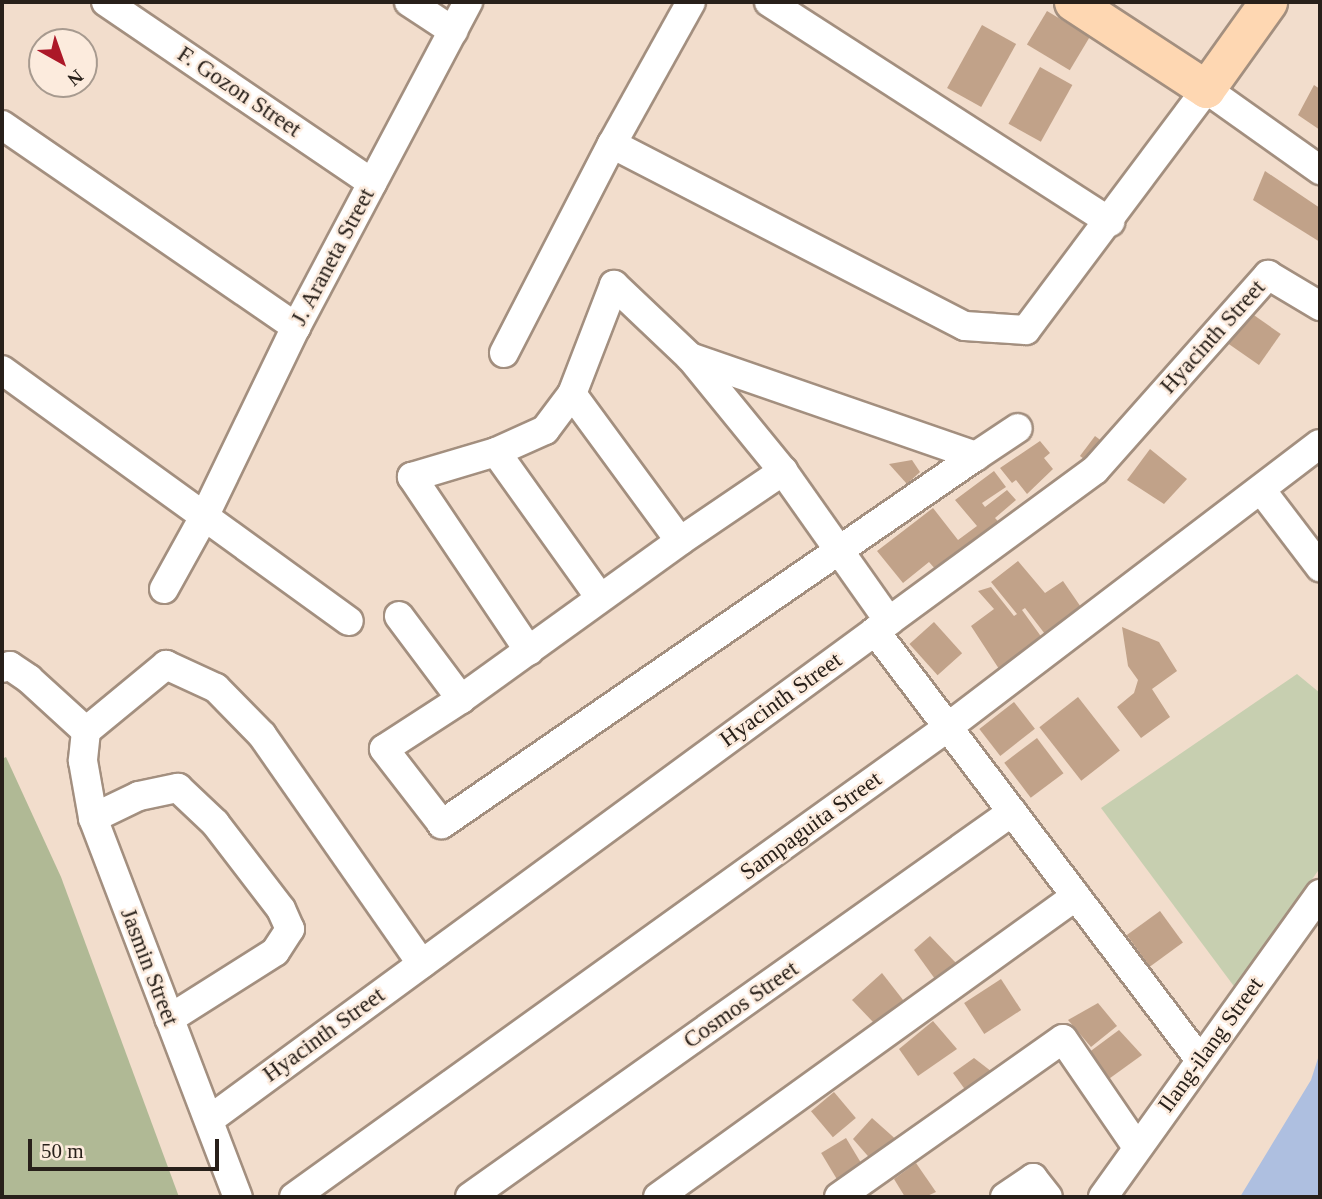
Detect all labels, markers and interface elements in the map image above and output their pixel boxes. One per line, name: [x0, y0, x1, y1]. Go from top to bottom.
north arrow: [28, 28, 98, 98]
street label: F. Gozon Street: [172, 41, 306, 143]
text: N: [64, 65, 88, 90]
street label: J. Araneta Street: [285, 183, 381, 331]
street label: Hyacinth Street: [1155, 274, 1271, 400]
street label: Hyacinth Street: [715, 647, 847, 753]
street label: Sampaguita Street: [735, 765, 887, 887]
street label: Jasmin Street: [114, 905, 184, 1029]
street label: Cosmos Street: [678, 955, 804, 1055]
street label: Ilang-ilang Street: [1153, 972, 1269, 1118]
street label: Hyacinth Street: [258, 982, 390, 1088]
scale bar: [32, 1126, 222, 1170]
text: 50 m: [41, 1139, 84, 1163]

